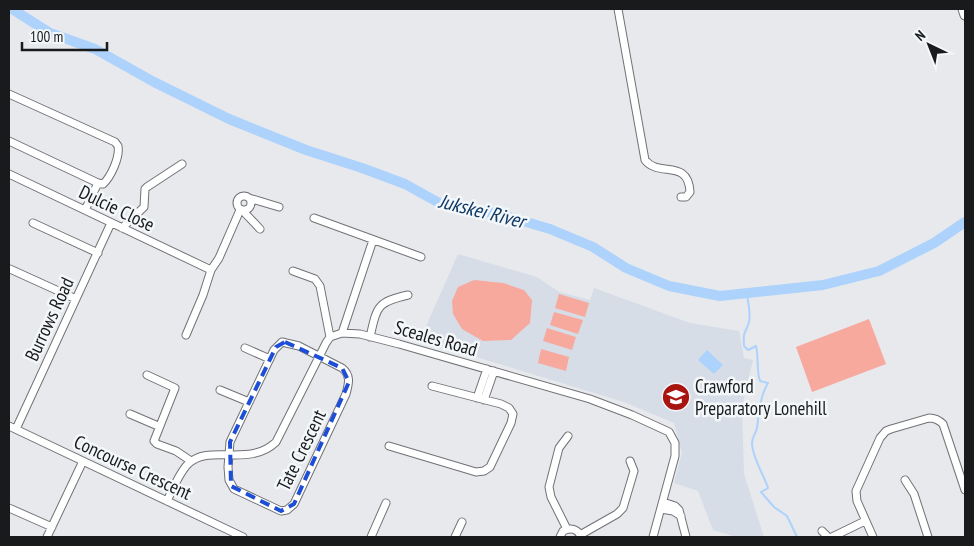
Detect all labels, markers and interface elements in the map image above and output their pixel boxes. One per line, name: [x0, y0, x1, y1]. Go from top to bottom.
scale bar: [22, 20, 108, 52]
north arrow: [904, 20, 954, 70]
text: N: [911, 26, 929, 45]
text: 100 m: [30, 27, 63, 46]
street label: Dulcie Close: [75, 179, 159, 237]
water label: Jukskei River: [435, 188, 530, 235]
street label: Burrows Road: [19, 273, 79, 365]
street label: Sceales Road: [392, 315, 480, 361]
place label: Crawford Preparatory Lonehill: [695, 374, 827, 420]
school or university icon: Crawford Preparatory Lonehill: [661, 382, 691, 412]
street label: Tate Crescent: [271, 405, 331, 494]
street label: Concourse Crescent: [70, 429, 196, 505]

